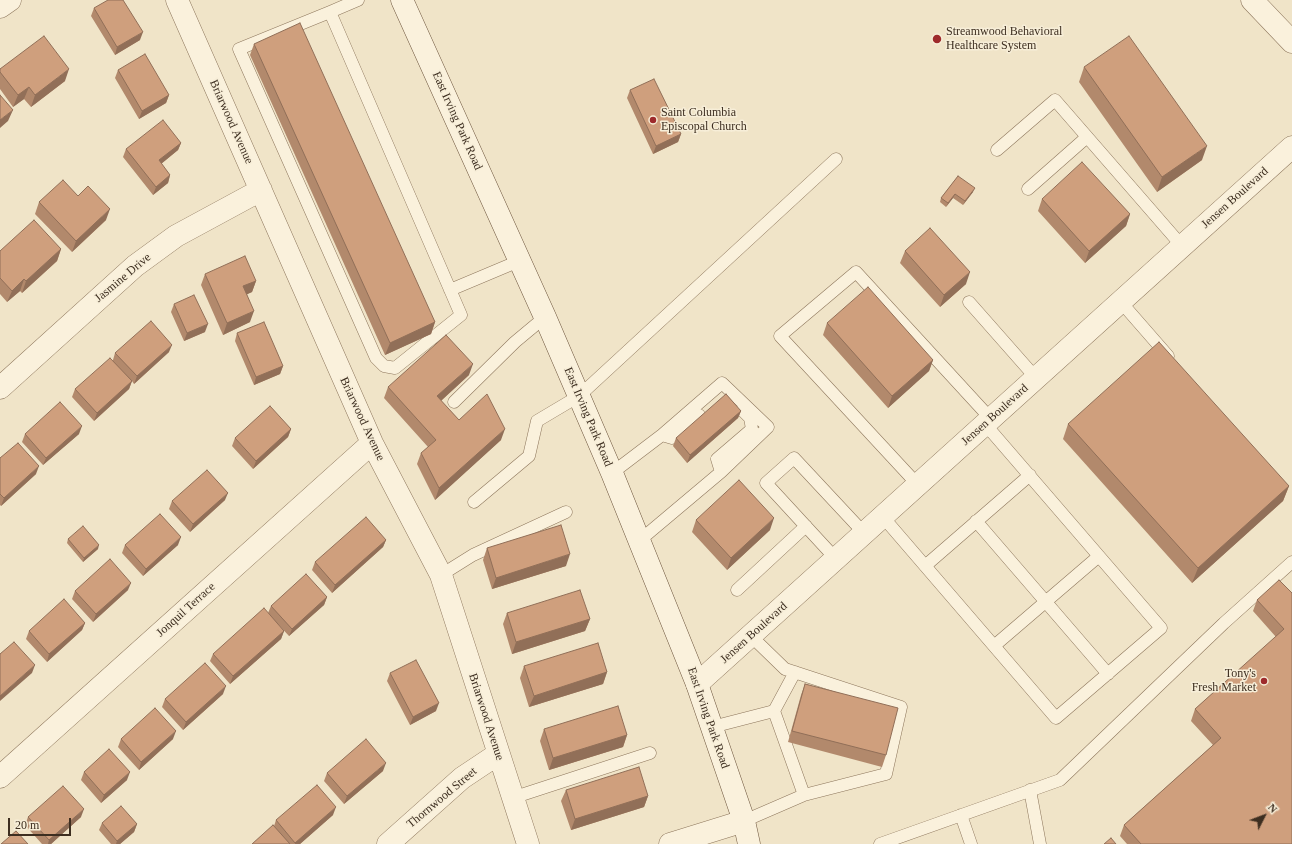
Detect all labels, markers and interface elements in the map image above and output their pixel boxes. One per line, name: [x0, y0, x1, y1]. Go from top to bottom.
place label: Streamwood Behavioral Healthcare System: [946, 25, 1062, 53]
marker: Streamwood Behavioral Healthcare System: [931, 33, 943, 45]
street label: East Irving Park Road: [429, 70, 485, 172]
street label: Briarwood Avenue: [206, 78, 256, 166]
place label: Saint Columbia Episcopal Church: [661, 106, 747, 134]
marker: Saint Columbia Episcopal Church: [648, 115, 658, 125]
street label: Jensen Boulevard: [1199, 164, 1271, 232]
street label: Jasmine Drive: [92, 250, 154, 306]
street label: East Irving Park Road: [561, 365, 615, 469]
street label: Briarwood Avenue: [336, 375, 388, 463]
street label: Jensen Boulevard: [959, 381, 1031, 449]
street label: Jonquil Terrace: [154, 580, 218, 640]
street label: Jensen Boulevard: [718, 599, 790, 667]
street label: East Irving Park Road: [684, 665, 732, 771]
place label: Tony's Fresh Market: [1192, 667, 1256, 695]
street label: Briarwood Avenue: [465, 672, 507, 762]
marker: Tony's Fresh Market: [1259, 676, 1269, 686]
street label: Thornwood Street: [404, 765, 480, 831]
north arrow: [1244, 796, 1284, 836]
text: N: [1266, 801, 1280, 815]
scale bar: [10, 810, 73, 836]
text: 20 m: [15, 818, 39, 832]

